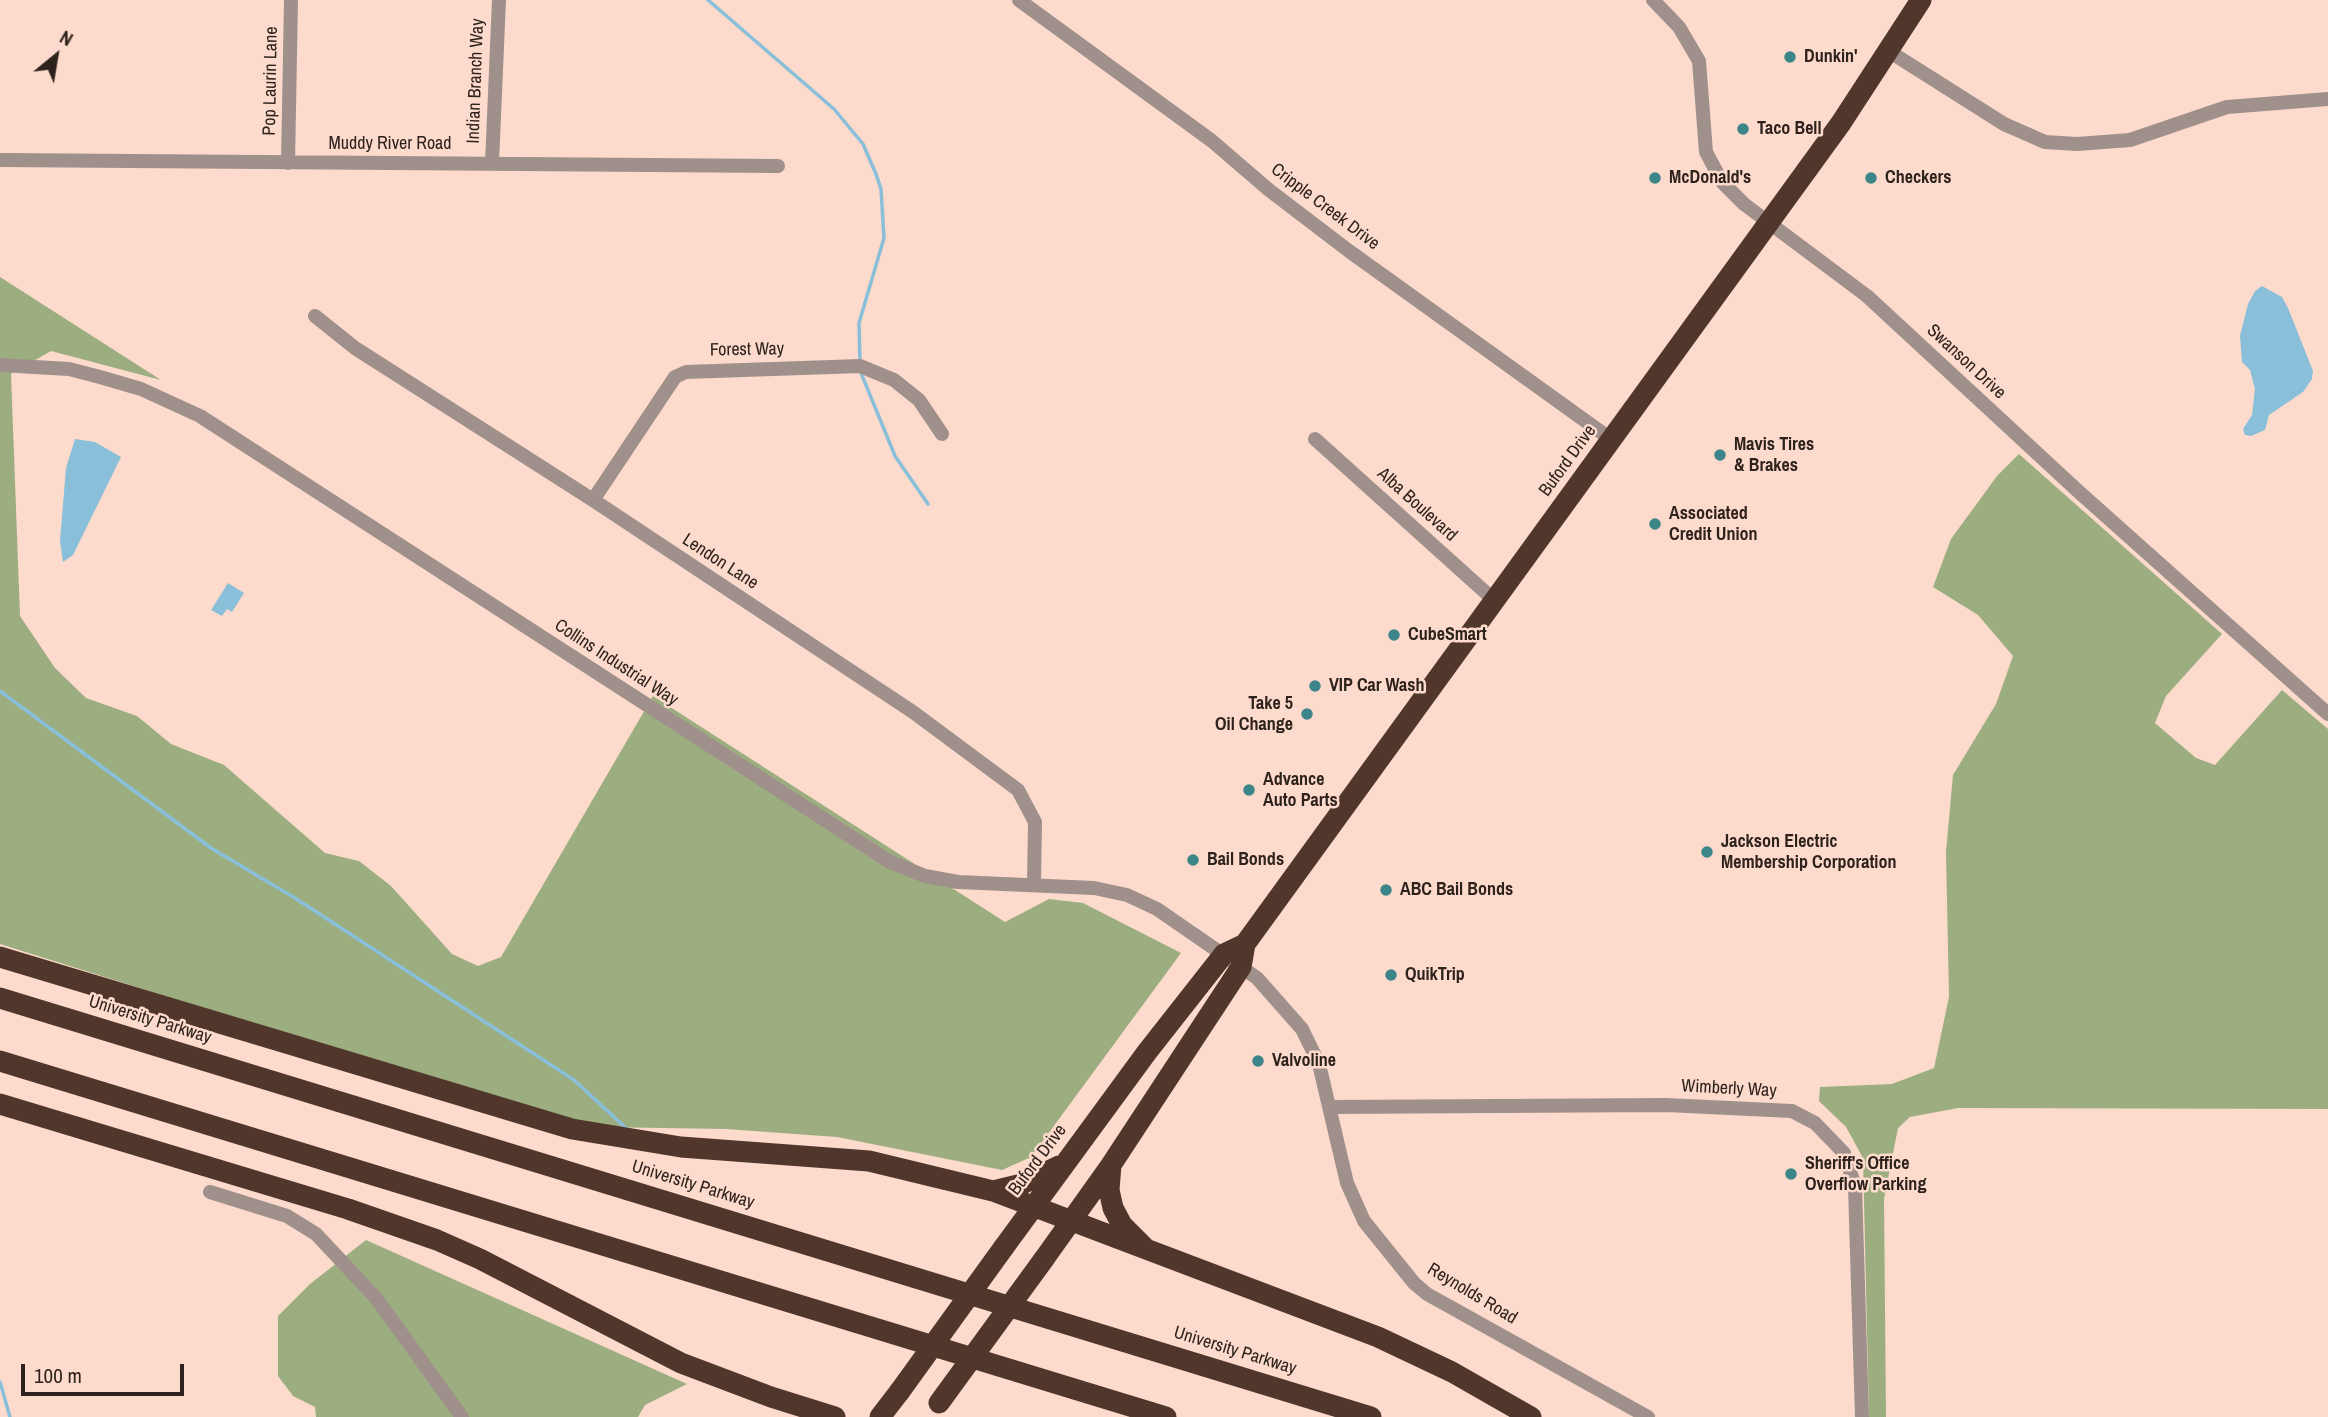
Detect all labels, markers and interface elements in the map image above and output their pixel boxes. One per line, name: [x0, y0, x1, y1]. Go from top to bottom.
street label: Indian Branch Way: [463, 18, 489, 144]
north arrow: [21, 21, 91, 91]
text: N: [55, 24, 78, 52]
street label: Pop Laurin Lane: [259, 26, 283, 136]
place label: Dunkin': [1804, 46, 1858, 68]
marker: Dunkin': [1782, 49, 1798, 65]
place label: Taco Bell: [1757, 118, 1822, 140]
marker: Taco Bell: [1735, 121, 1751, 137]
street label: Muddy River Road: [328, 133, 452, 155]
street label: Cripple Creek Drive: [1266, 159, 1384, 255]
place label: McDonald's: [1669, 167, 1751, 189]
place label: Checkers: [1885, 167, 1951, 189]
marker: McDonald's: [1647, 170, 1663, 186]
marker: Checkers: [1863, 170, 1879, 186]
street label: Swanson Drive: [1922, 320, 2010, 404]
street label: Forest Way: [710, 339, 784, 361]
street label: Buford Drive: [1535, 421, 1601, 501]
place label: Mavis Tires & Brakes: [1734, 434, 1814, 476]
marker: Mavis Tires & Brakes: [1712, 447, 1728, 463]
street label: Alba Boulevard: [1373, 463, 1461, 547]
place label: Associated Credit Union: [1669, 503, 1758, 546]
marker: Associated Credit Union: [1647, 516, 1663, 532]
street label: Lendon Lane: [678, 529, 762, 595]
street label: Collins Industrial Way: [550, 615, 682, 711]
place label: CubeSmart: [1408, 624, 1487, 646]
marker: CubeSmart: [1386, 627, 1402, 643]
place label: VIP Car Wash: [1329, 675, 1424, 697]
marker: VIP Car Wash: [1307, 678, 1323, 694]
place label: Take 5 Oil Change: [1215, 693, 1293, 736]
marker: Take 5 Oil Change: [1299, 706, 1315, 722]
place label: Advance Auto Parts: [1263, 769, 1338, 812]
marker: Advance Auto Parts: [1241, 782, 1257, 798]
place label: Jackson Electric Membership Corporation: [1721, 831, 1896, 874]
marker: Jackson Electric Membership Corporation: [1699, 844, 1715, 860]
place label: Bail Bonds: [1207, 849, 1284, 871]
marker: Bail Bonds: [1185, 852, 1201, 868]
place label: ABC Bail Bonds: [1400, 879, 1513, 901]
marker: ABC Bail Bonds: [1378, 882, 1394, 898]
place label: QuikTrip: [1405, 964, 1465, 986]
marker: QuikTrip: [1383, 967, 1399, 983]
street label: University Parkway: [86, 991, 214, 1049]
place label: Valvoline: [1272, 1050, 1336, 1072]
marker: Valvoline: [1250, 1053, 1266, 1069]
street label: Wimberly Way: [1681, 1076, 1777, 1102]
street label: Buford Drive: [1004, 1120, 1072, 1200]
place label: Sheriff's Office Overflow Parking: [1805, 1153, 1926, 1196]
street label: University Parkway: [629, 1156, 757, 1214]
marker: Sheriff's Office Overflow Parking: [1783, 1166, 1799, 1182]
street label: Reynolds Road: [1423, 1259, 1521, 1329]
street label: University Parkway: [1171, 1322, 1299, 1380]
scale bar: [24, 1350, 187, 1394]
text: 100 m: [34, 1361, 82, 1390]

